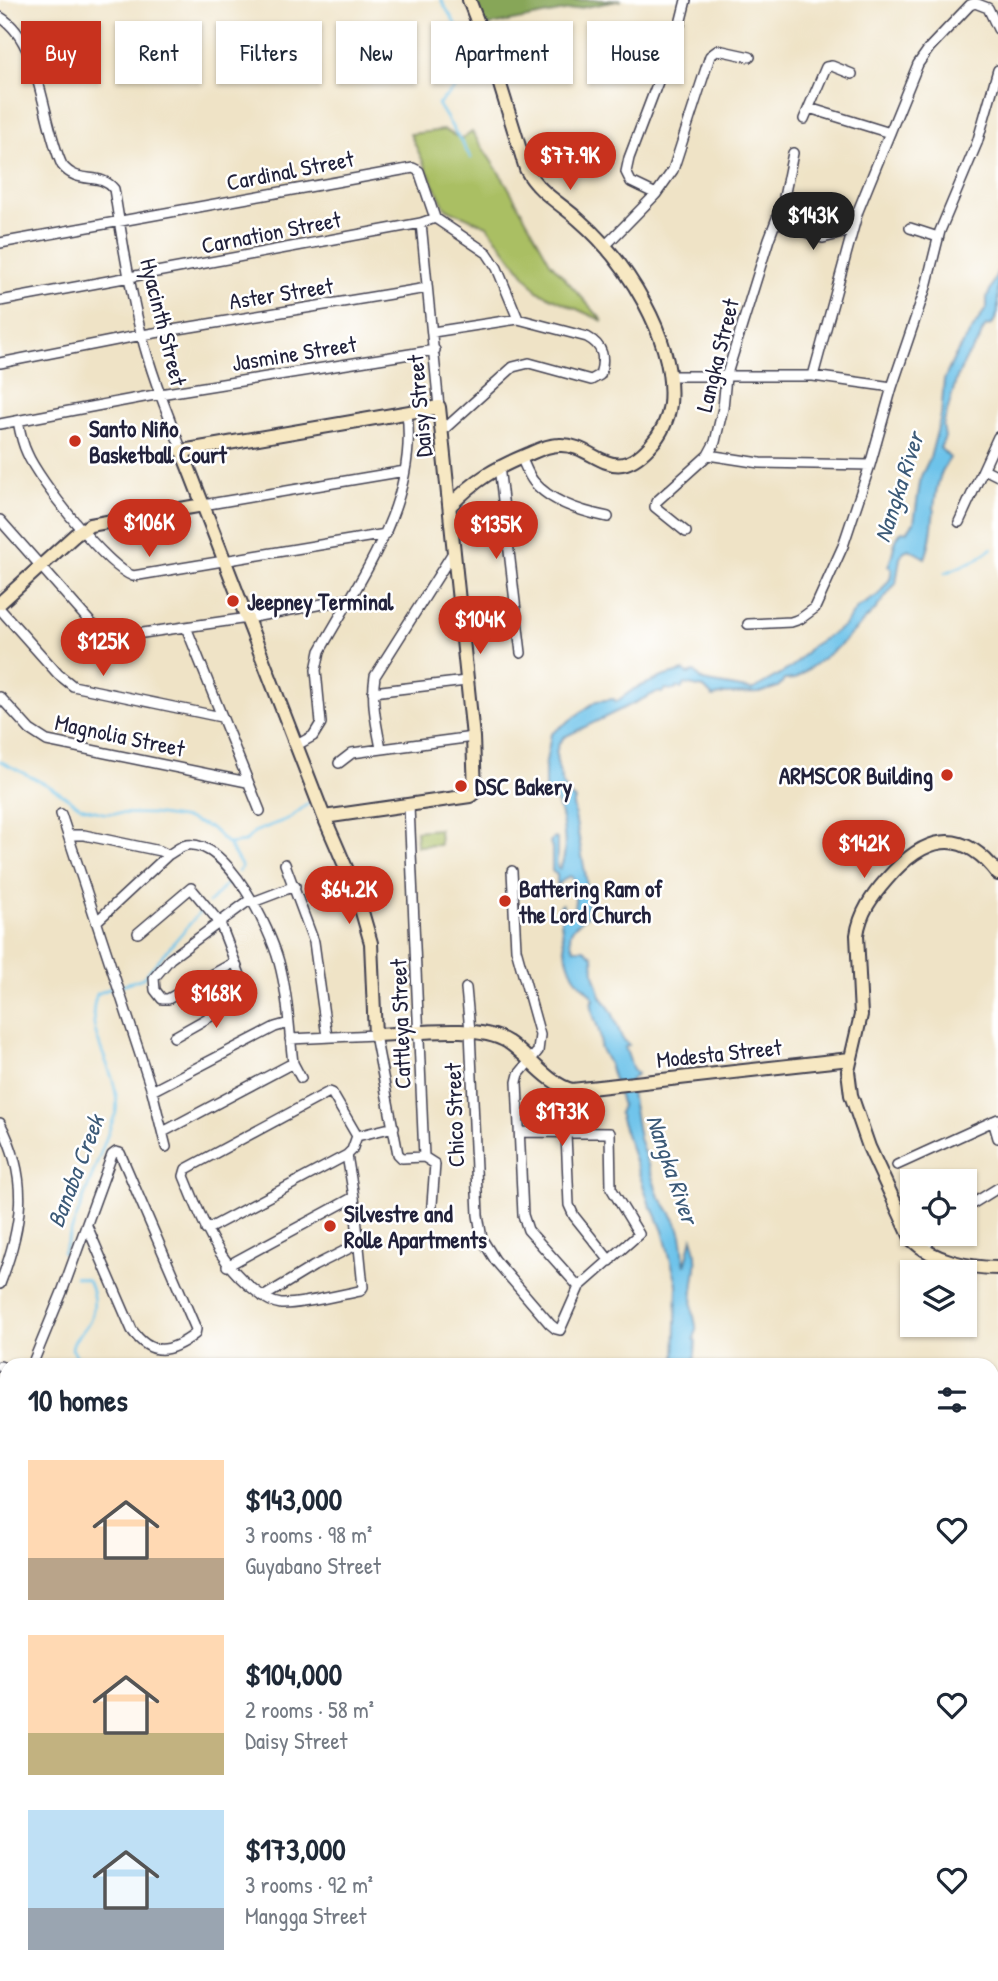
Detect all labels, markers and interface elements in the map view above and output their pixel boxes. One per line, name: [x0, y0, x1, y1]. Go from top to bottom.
chip: Buy: [21, 21, 101, 84]
chip: Rent: [115, 21, 202, 84]
chip: Filters: [216, 21, 322, 84]
chip: New: [336, 21, 417, 84]
chip: Apartment: [431, 21, 573, 84]
chip: House: [587, 21, 684, 84]
pin: $77.9K: [513, 132, 627, 192]
text: $77.9K: [540, 139, 600, 170]
street label: Cardinal Street: [224, 142, 357, 198]
pin: $143K: [764, 192, 862, 252]
text: $143K: [788, 199, 838, 230]
street label: Carnation Street: [199, 203, 344, 261]
street label: Hyacinth Street: [133, 255, 195, 390]
street label: Aster Street: [227, 269, 336, 317]
street label: Langka Street: [688, 294, 746, 415]
street label: Jasmine Street: [230, 328, 360, 378]
street label: Daisy Street: [399, 353, 439, 458]
place label: Santo Niño Basketball Court: [89, 413, 228, 470]
water label: Nangka River: [865, 426, 933, 546]
marker: Santo Niño Basketball Court: [67, 433, 83, 449]
pin: $106K: [100, 500, 198, 559]
pin: $135K: [447, 502, 545, 561]
text: $106K: [123, 506, 175, 537]
text: $135K: [470, 508, 522, 539]
place label: Jeepney Terminal: [247, 586, 394, 618]
marker: Jeepney Terminal: [225, 593, 241, 609]
pin: $104K: [431, 596, 529, 656]
text: $104K: [455, 603, 505, 634]
pin: $125K: [54, 618, 152, 678]
text: $125K: [77, 625, 129, 656]
street label: Magnolia Street: [52, 706, 189, 764]
place label: ARMSCOR Building: [779, 760, 933, 792]
marker: ARMSCOR Building: [939, 767, 955, 783]
place label: DSC Bakery: [475, 771, 573, 803]
marker: DSC Bakery: [453, 778, 469, 794]
pin: $142K: [815, 820, 913, 880]
text: $142K: [838, 827, 890, 858]
pin: $64.2K: [292, 866, 406, 926]
text: $64.2K: [320, 873, 378, 904]
place label: Battering Ram of the Lord Church: [518, 873, 663, 930]
marker: Battering Ram of the Lord Church: [497, 893, 513, 909]
street label: Cattleya Street: [382, 957, 418, 1090]
pin: $168K: [167, 970, 265, 1030]
text: $168K: [190, 977, 242, 1008]
street label: Modesta Street: [655, 1031, 784, 1075]
street label: Chico Street: [437, 1061, 471, 1168]
pin: $173K: [513, 1088, 611, 1148]
text: $173K: [535, 1095, 589, 1126]
water label: Banaba Creek: [39, 1108, 112, 1232]
water label: Nangka River: [638, 1110, 707, 1231]
map controls: [900, 1169, 977, 1337]
button: locate: [900, 1169, 977, 1246]
place label: Silvestre and Rolle Apartments: [344, 1198, 487, 1256]
marker: Silvestre and Rolle Apartments: [322, 1218, 338, 1234]
button: layers: [900, 1260, 977, 1337]
text: 10 homes: [28, 1380, 128, 1420]
icon: filters: [933, 1381, 971, 1419]
text: $143,000: [245, 1479, 342, 1519]
icon: home: [84, 1488, 168, 1572]
icon: heart: [933, 1511, 971, 1549]
text: 3 rooms · 98 m²: [245, 1519, 372, 1550]
text: Guyabano Street: [245, 1550, 381, 1581]
text: $104,000: [245, 1654, 342, 1694]
icon: home: [84, 1663, 168, 1747]
icon: heart: [933, 1686, 971, 1724]
text: 2 rooms · 58 m²: [245, 1694, 374, 1725]
text: Daisy Street: [245, 1725, 348, 1756]
text: $173,000: [245, 1829, 346, 1869]
icon: home: [84, 1838, 168, 1922]
icon: heart: [933, 1861, 971, 1899]
text: 3 rooms · 92 m²: [245, 1869, 373, 1900]
text: Mangga Street: [245, 1900, 366, 1931]

